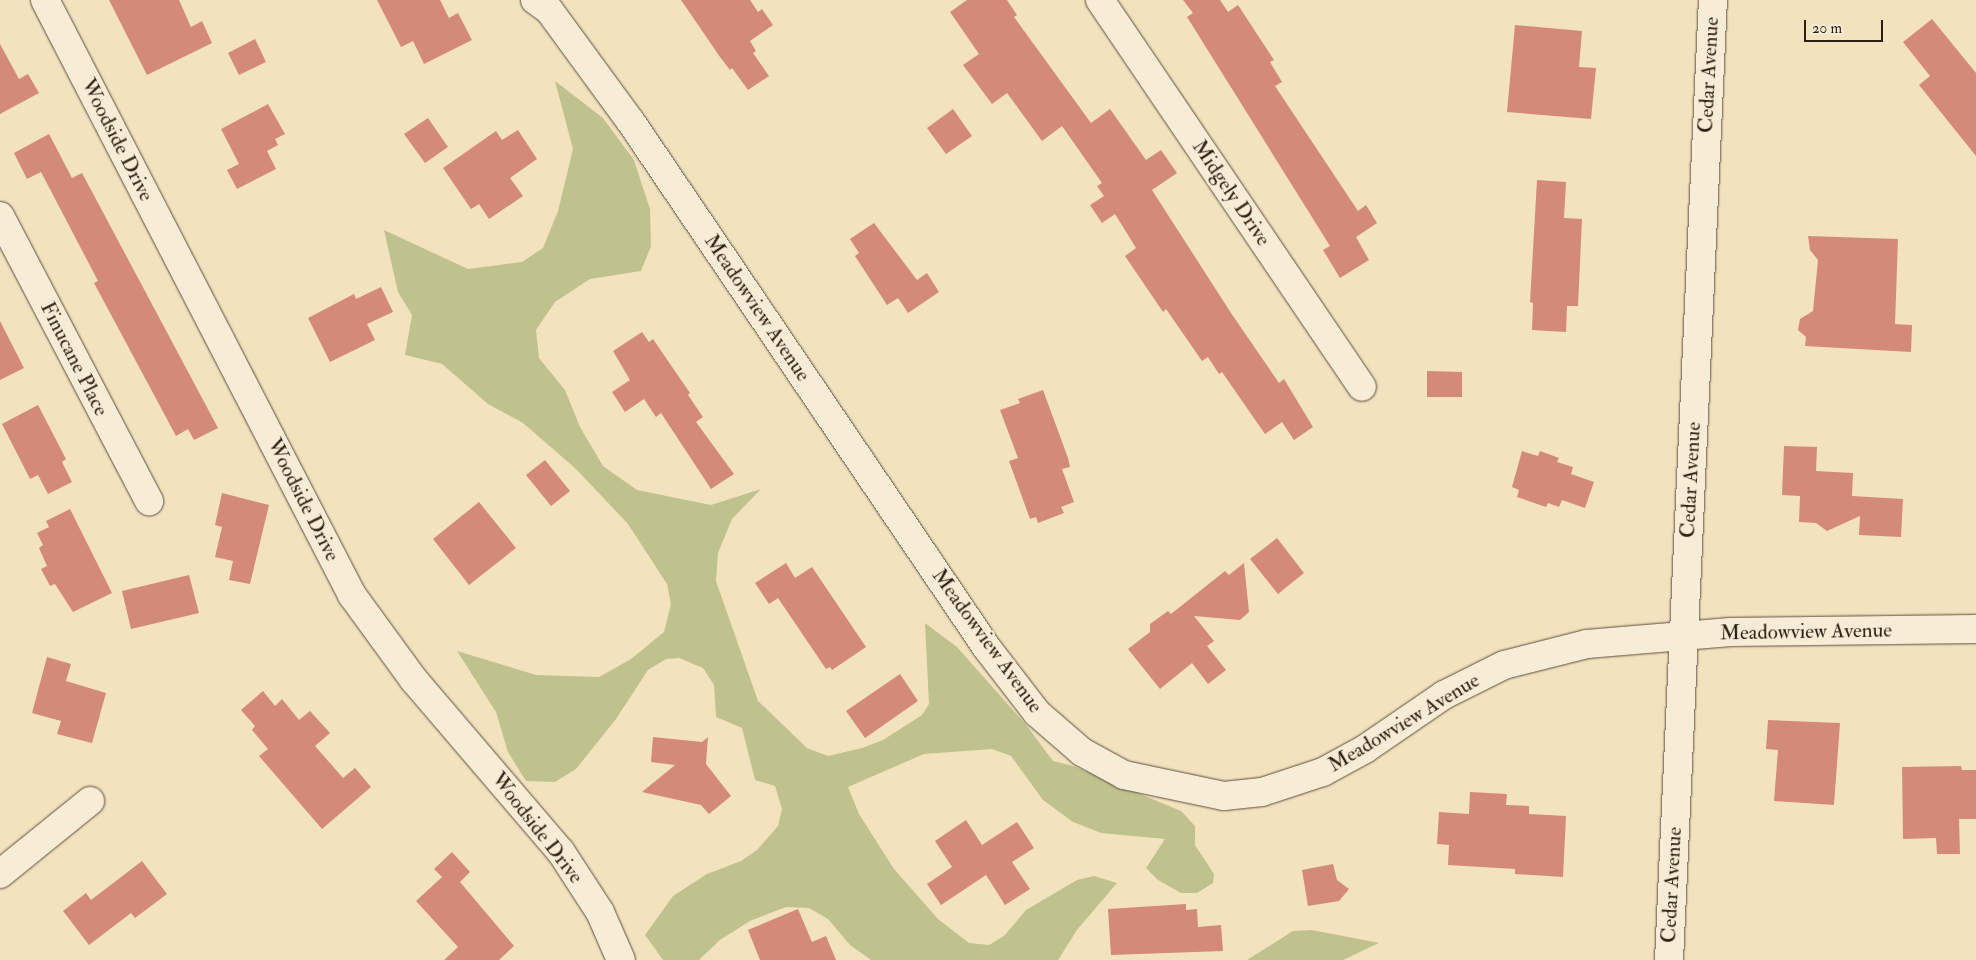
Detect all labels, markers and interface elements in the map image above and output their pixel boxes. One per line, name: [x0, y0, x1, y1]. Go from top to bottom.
scale bar: [1806, 10, 1885, 42]
street label: Cedar Avenue: [1693, 16, 1725, 134]
text: 20 m: [1812, 19, 1842, 38]
street label: Woodside Drive: [75, 74, 159, 206]
street label: Midgely Drive: [1186, 135, 1276, 251]
street label: Meadowview Avenue: [698, 230, 816, 386]
street label: Finucane Place: [34, 298, 114, 420]
street label: Cedar Avenue: [1675, 421, 1707, 539]
street label: Woodside Drive: [261, 434, 345, 566]
street label: Meadowview Avenue: [926, 564, 1048, 718]
street label: Meadowview Avenue: [1720, 618, 1892, 646]
street label: Meadowview Avenue: [1324, 668, 1484, 778]
street label: Woodside Drive: [486, 767, 588, 889]
street label: Cedar Avenue: [1656, 826, 1688, 944]

